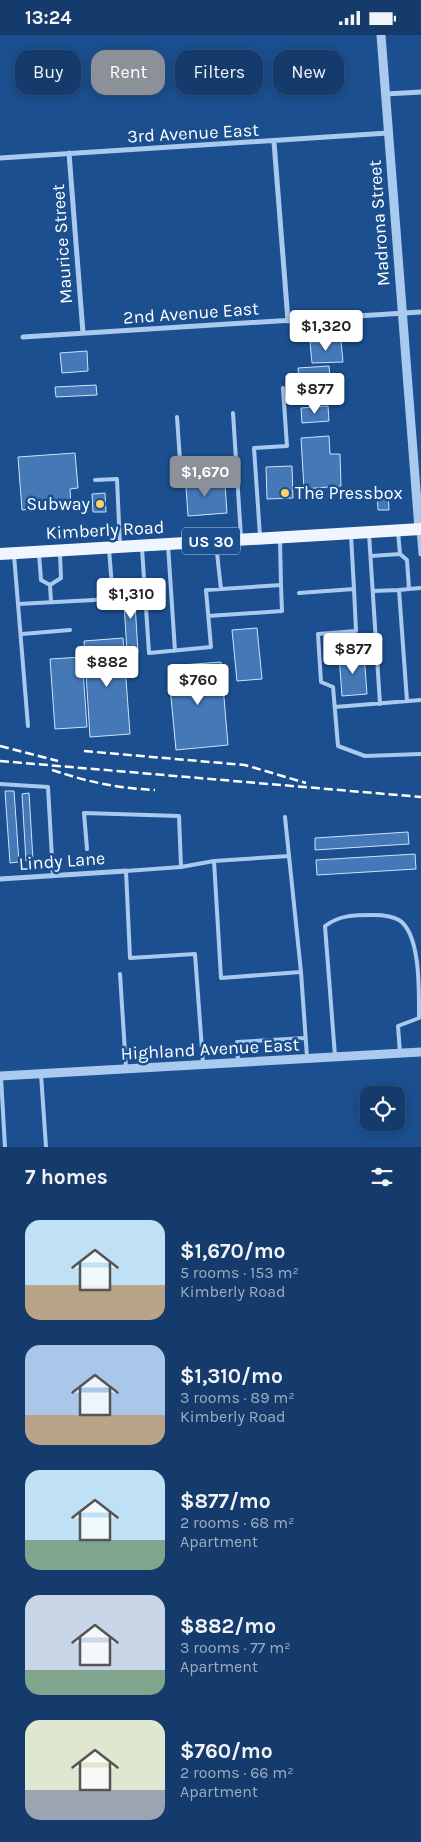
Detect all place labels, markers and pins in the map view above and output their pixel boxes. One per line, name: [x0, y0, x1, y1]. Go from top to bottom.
pin: $1,320: [285, 309, 367, 352]
pin: $877: [285, 373, 345, 415]
pin: $1,670: [164, 455, 246, 498]
place label: The Pressbox: [295, 482, 403, 504]
marker: The Pressbox: [279, 487, 291, 499]
place label: Subway: [26, 493, 91, 515]
marker: Subway: [94, 498, 106, 510]
pin: $1,310: [90, 577, 172, 620]
pin: $877: [323, 633, 383, 675]
pin: $882: [77, 645, 137, 688]
pin: $760: [168, 663, 228, 706]

